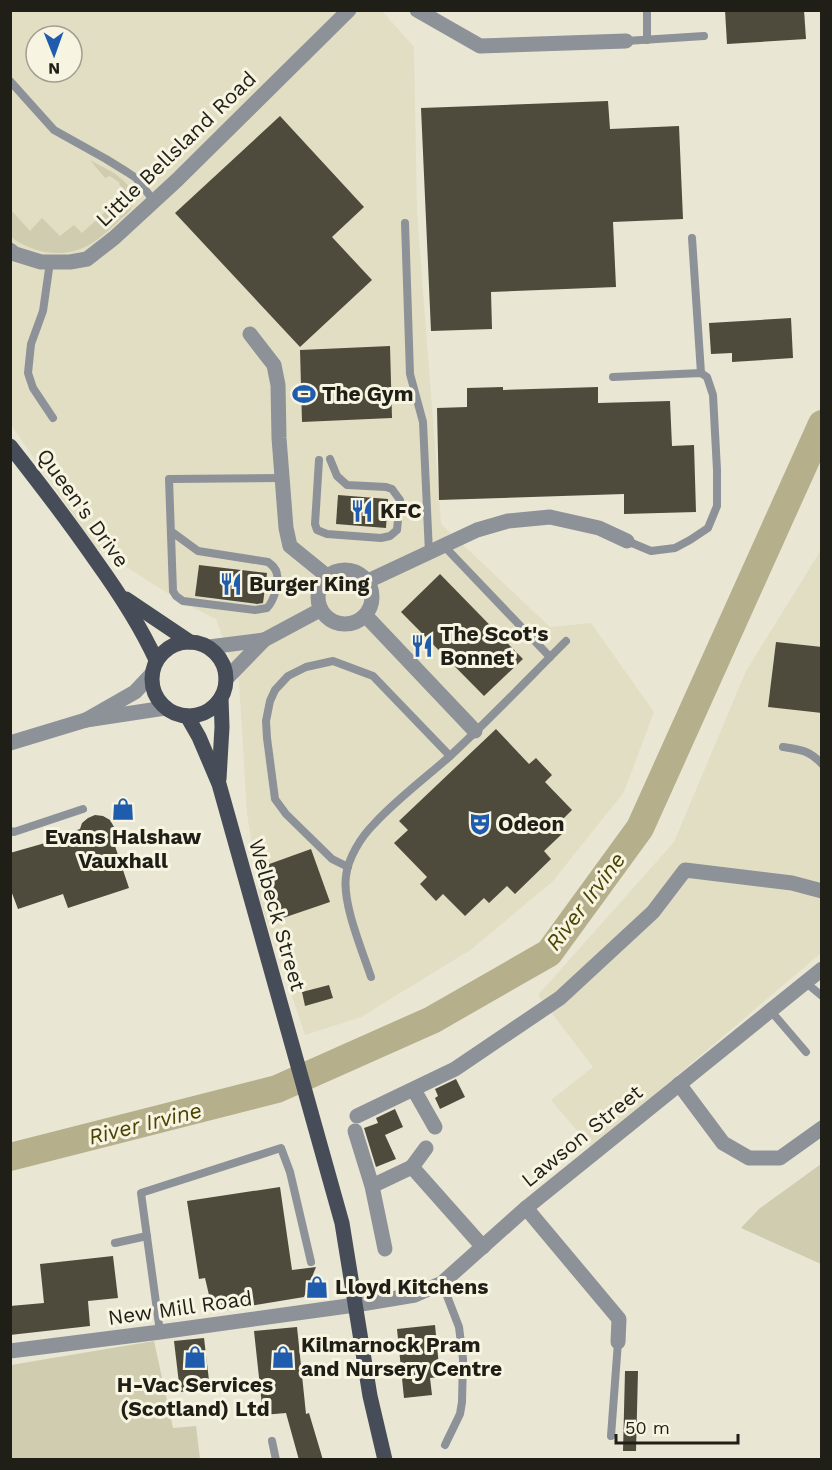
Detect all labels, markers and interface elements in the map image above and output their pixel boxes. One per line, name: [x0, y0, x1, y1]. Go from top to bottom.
north arrow: [24, 24, 84, 84]
text: N: [48, 59, 60, 78]
street label: Little Bellsland Road: [90, 66, 261, 232]
sports icon: The Gym: [291, 381, 317, 407]
place label: The Gym: [322, 381, 413, 406]
street label: Queen's Drive: [32, 444, 135, 572]
restaurant icon: KFC: [349, 498, 375, 524]
place label: KFC: [380, 498, 422, 523]
restaurant icon: Burger King: [218, 571, 244, 597]
place label: Burger King: [249, 571, 370, 596]
place label: The Scot's Bonnet: [440, 621, 548, 670]
restaurant icon: The Scot's Bonnet: [409, 633, 435, 659]
shop icon: Evans Halshaw Vauxhall: [110, 796, 136, 822]
theatre icon: Odeon: [467, 811, 493, 837]
place label: Odeon: [498, 811, 564, 836]
place label: Evans Halshaw Vauxhall: [45, 824, 201, 873]
street label: Welbeck Street: [244, 836, 311, 994]
water label: River Irvine: [541, 848, 630, 955]
street label: Lawson Street: [516, 1079, 647, 1192]
water label: River Irvine: [86, 1097, 204, 1150]
shop icon: Lloyd Kitchens: [304, 1274, 330, 1300]
place label: Lloyd Kitchens: [335, 1274, 488, 1299]
street label: New Mill Road: [106, 1285, 254, 1330]
place label: Kilmarnock Pram and Nursery Centre: [301, 1332, 502, 1381]
shop icon: H-Vac Services (Scotland) Ltd: [182, 1344, 208, 1370]
shop icon: Kilmarnock Pram and Nursery Centre: [270, 1344, 296, 1370]
place label: H-Vac Services (Scotland) Ltd: [117, 1372, 273, 1421]
scale bar: [616, 1407, 738, 1445]
text: 50 m: [625, 1417, 670, 1438]

